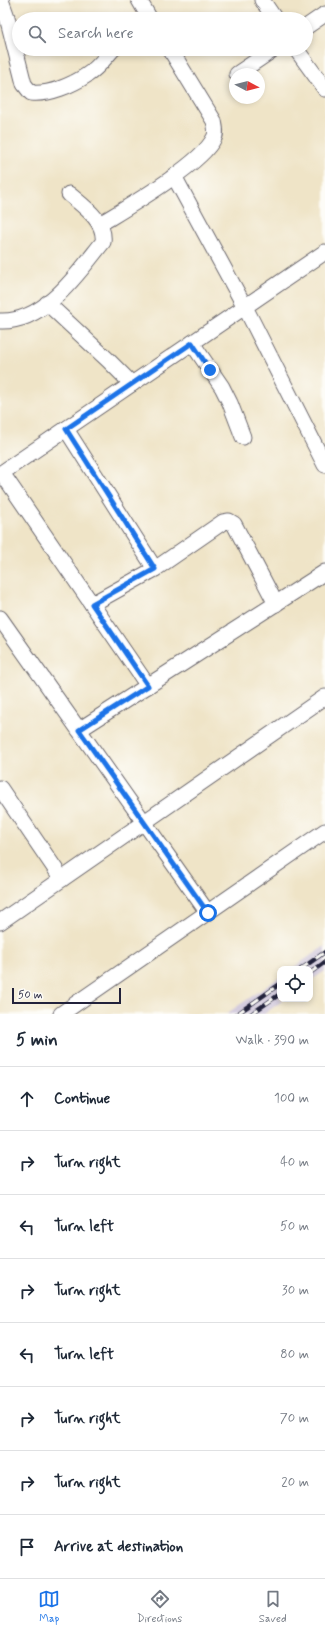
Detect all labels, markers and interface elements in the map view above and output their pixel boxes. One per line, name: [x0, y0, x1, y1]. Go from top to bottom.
search box: [12, 12, 313, 56]
icon: search: [26, 23, 48, 45]
text: Search here: [58, 24, 134, 44]
north arrow: [229, 68, 265, 104]
route end: [201, 361, 219, 379]
route start: [199, 904, 217, 922]
map controls: [277, 966, 313, 1002]
button: locate: [277, 966, 313, 1002]
scale bar: [12, 986, 121, 1005]
text: 50 m: [18, 988, 43, 1002]
text: 5 min: [16, 1029, 58, 1051]
text: Walk · 390 m: [236, 1032, 309, 1049]
icon: ahead: [16, 1088, 38, 1110]
text: Continue: [54, 1089, 110, 1109]
text: 100 m: [274, 1090, 309, 1107]
icon: right: [16, 1152, 38, 1174]
text: Turn right: [54, 1153, 121, 1173]
text: 40 m: [280, 1154, 309, 1171]
icon: left: [16, 1216, 38, 1238]
text: Turn left: [54, 1217, 114, 1237]
text: 50 m: [280, 1218, 309, 1235]
icon: right: [16, 1280, 38, 1302]
text: Turn right: [54, 1281, 121, 1301]
text: 30 m: [282, 1282, 309, 1299]
icon: left: [16, 1344, 38, 1366]
text: Turn left: [54, 1345, 114, 1365]
text: 80 m: [280, 1346, 309, 1363]
icon: right: [16, 1408, 38, 1430]
text: Turn right: [54, 1409, 121, 1429]
text: 70 m: [280, 1410, 309, 1427]
icon: right: [16, 1472, 38, 1494]
text: Turn right: [54, 1473, 121, 1493]
text: 20 m: [281, 1474, 309, 1491]
icon: arrive: [16, 1536, 38, 1558]
text: Arrive at destination: [54, 1537, 183, 1557]
tab: Map: [38, 1588, 60, 1626]
tab: Directions: [137, 1588, 182, 1626]
tab: Saved: [259, 1588, 287, 1626]

